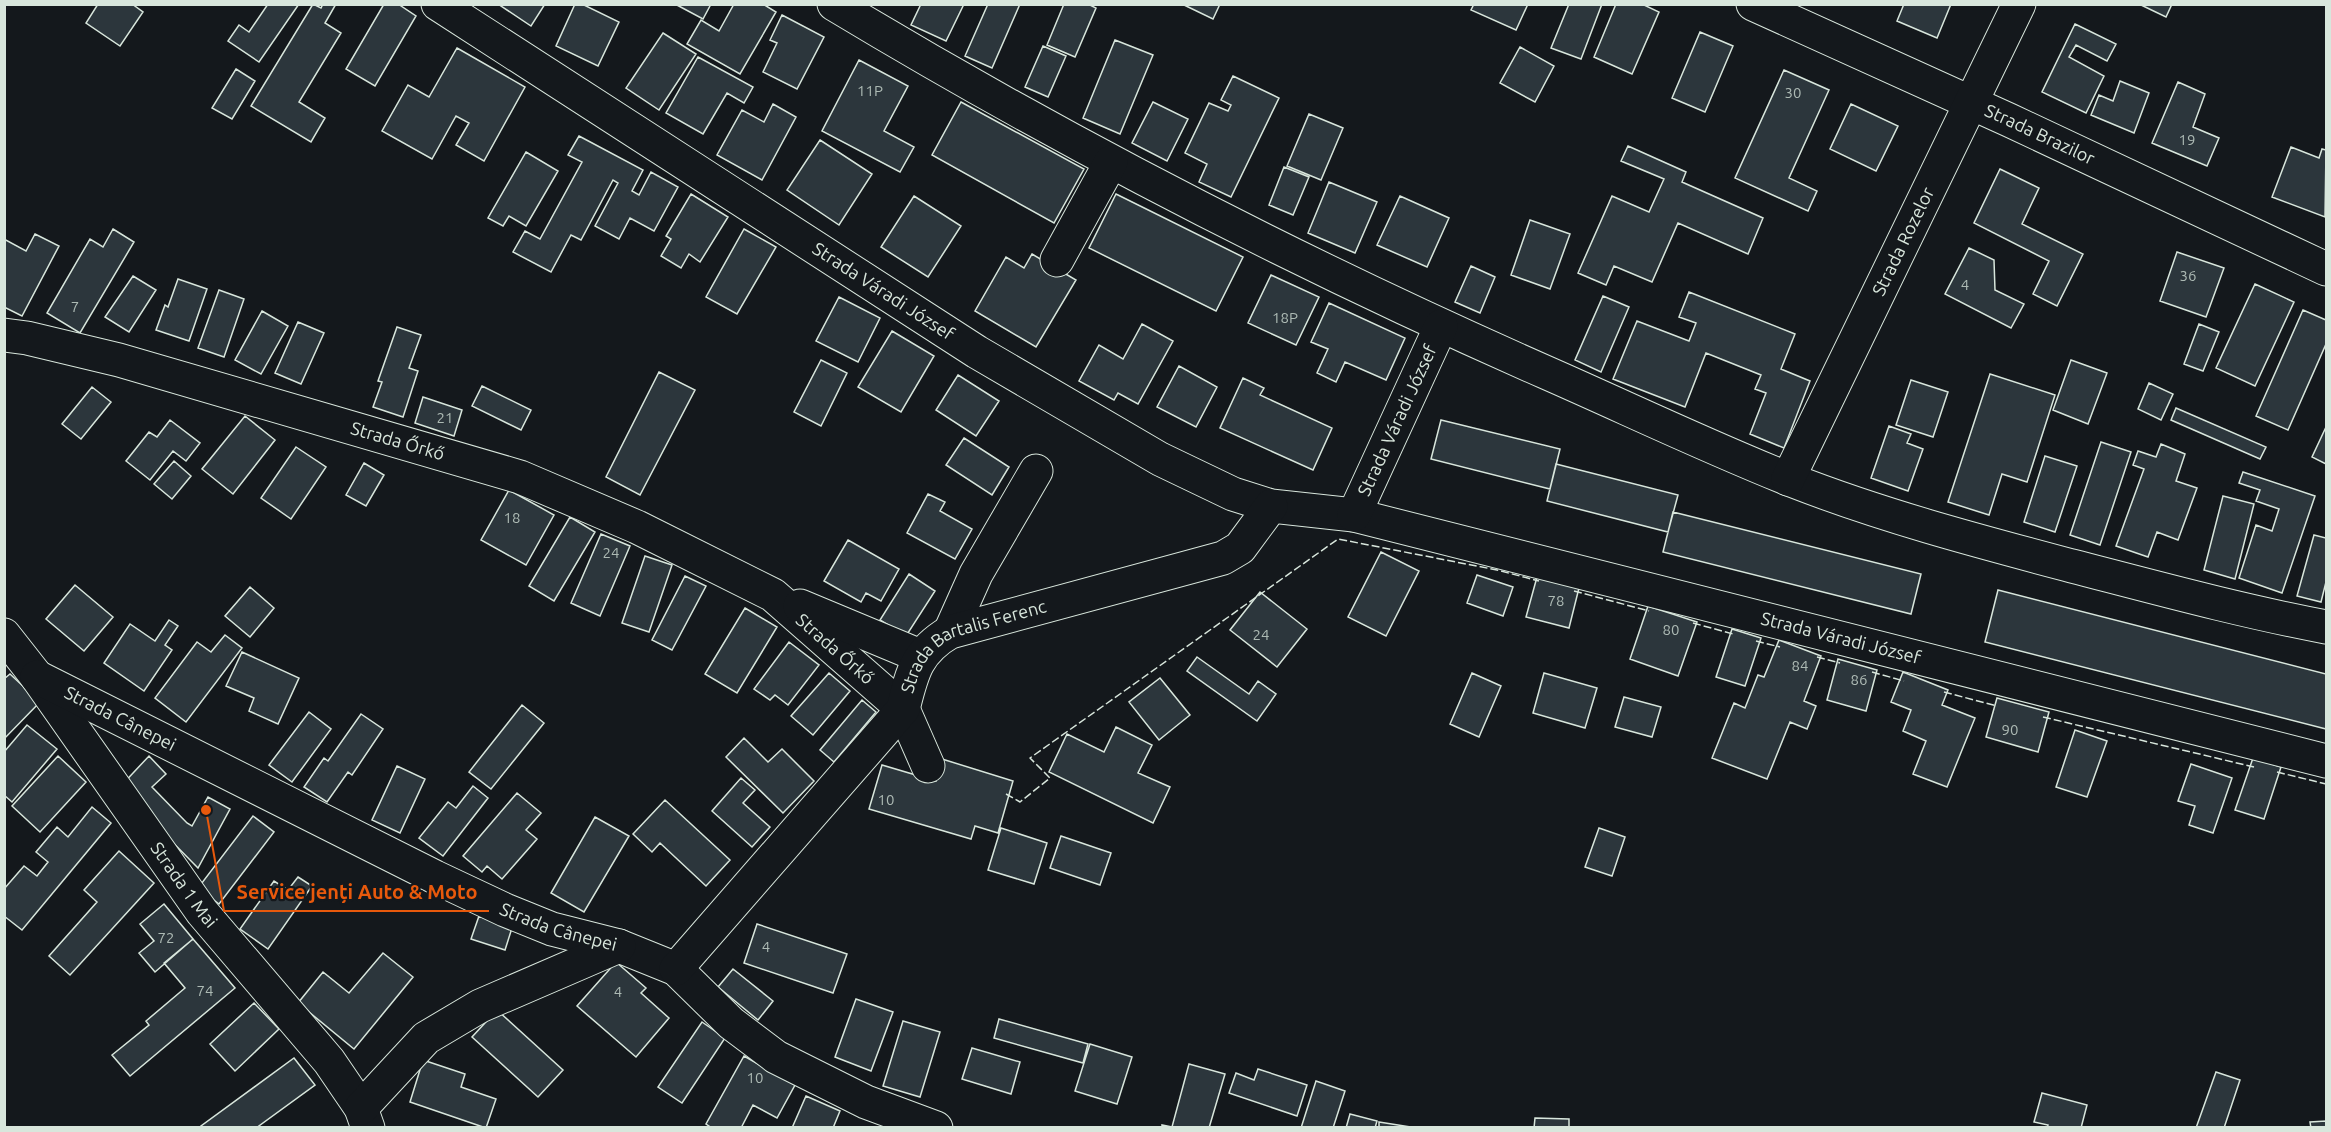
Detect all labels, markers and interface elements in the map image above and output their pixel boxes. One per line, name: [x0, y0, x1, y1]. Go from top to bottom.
house number: 11P: [857, 82, 883, 99]
house number: 30: [1785, 84, 1801, 101]
street label: Strada Brazilor: [1982, 99, 2098, 168]
house number: 19: [2179, 131, 2195, 148]
street label: Strada Rozelor: [1868, 183, 1937, 299]
street label: Strada Váradi József: [809, 238, 958, 344]
house number: 36: [2180, 267, 2196, 284]
house number: 4: [1961, 276, 1969, 293]
house number: 7: [71, 298, 79, 315]
house number: 18P: [1272, 309, 1298, 326]
street label: Strada Váradi József: [1353, 341, 1440, 499]
house number: 21: [437, 409, 453, 426]
street label: Strada Őrkő: [349, 417, 447, 463]
house number: 18: [504, 509, 520, 526]
house number: 24: [603, 544, 619, 561]
house number: 78: [1548, 592, 1564, 609]
street label: Strada Bartalis Ferenc: [896, 595, 1048, 695]
street label: Strada Váradi József: [1759, 607, 1923, 667]
street label: Strada Őrkő: [793, 609, 878, 688]
house number: 80: [1663, 621, 1679, 638]
house number: 24: [1253, 626, 1269, 643]
house number: 84: [1792, 657, 1808, 674]
house number: 86: [1851, 671, 1867, 688]
street label: Strada Cânepei: [62, 682, 180, 754]
house number: 90: [2002, 721, 2018, 738]
house number: 10: [878, 791, 894, 808]
street label: Strada 1 Mai: [147, 838, 222, 931]
callout: Service jenți Auto & Moto: [224, 873, 489, 911]
text: Service jenți Auto & Moto: [237, 880, 477, 903]
street label: Strada Cânepei: [497, 898, 619, 954]
house number: 72: [158, 929, 174, 946]
house number: 4: [762, 938, 770, 955]
house number: 74: [197, 982, 213, 999]
house number: 4: [614, 983, 622, 1000]
house number: 10: [747, 1069, 763, 1086]

